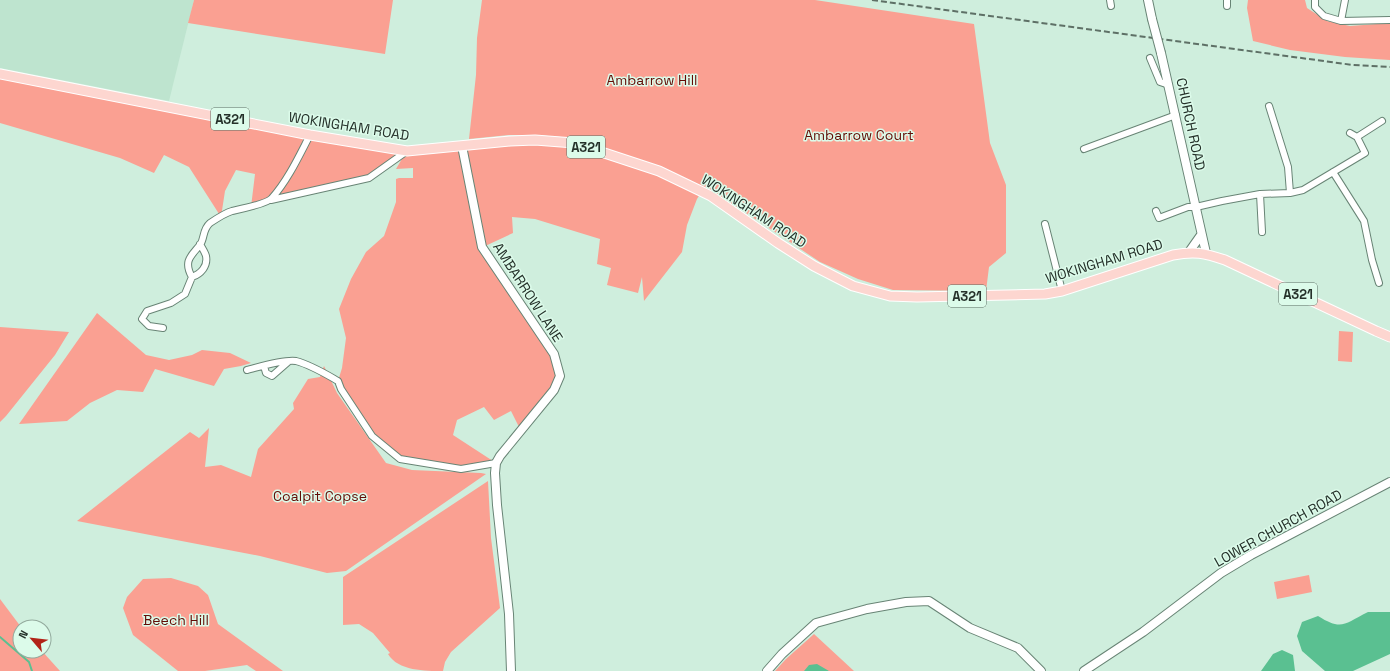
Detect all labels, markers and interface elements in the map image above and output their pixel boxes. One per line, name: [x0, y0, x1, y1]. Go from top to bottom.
park label: Ambarrow Hill: [606, 71, 698, 89]
street label: CHURCH ROAD: [1172, 76, 1210, 172]
road number: A321: [211, 108, 249, 130]
street label: WOKINGHAM ROAD: [287, 108, 411, 144]
park label: Ambarrow Court: [804, 126, 914, 144]
road number: A321: [567, 136, 605, 158]
street label: WOKINGHAM ROAD: [698, 170, 810, 252]
street label: WOKINGHAM ROAD: [1043, 235, 1165, 287]
street label: AMBARROW LANE: [489, 239, 567, 345]
road number: A321: [1279, 283, 1317, 305]
road number: A321: [948, 285, 986, 307]
street label: LOWER CHURCH ROAD: [1211, 485, 1345, 571]
park label: Coalpit Copse: [273, 487, 367, 505]
park label: Beech Hill: [143, 611, 209, 629]
north arrow: [12, 619, 52, 659]
text: N: [15, 628, 31, 641]

